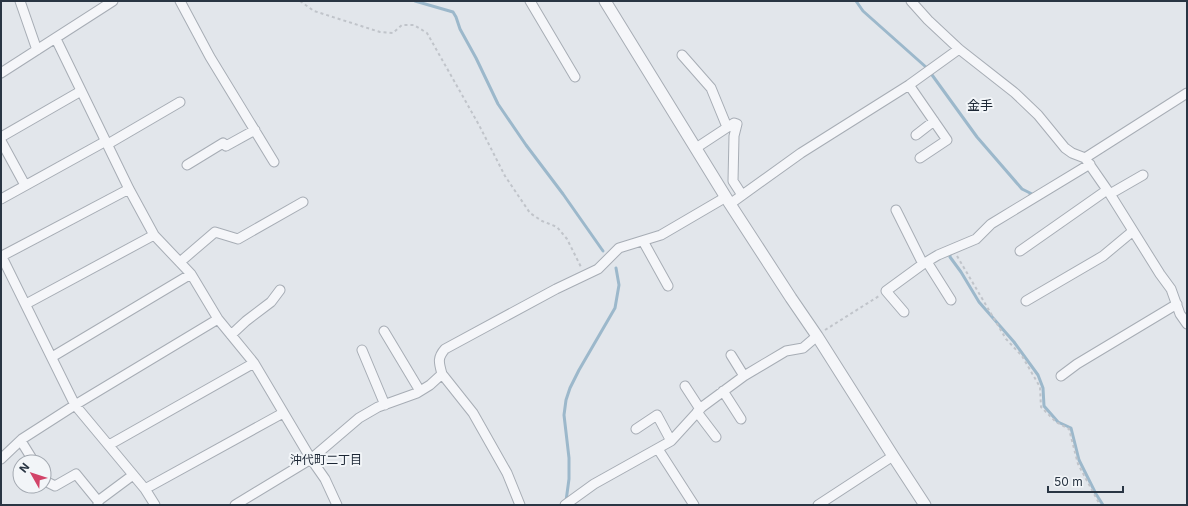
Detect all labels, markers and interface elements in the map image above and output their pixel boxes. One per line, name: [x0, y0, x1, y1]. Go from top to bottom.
district label: 金手: [967, 97, 993, 113]
district label: 沖代町二丁目: [290, 452, 362, 467]
north arrow: [12, 454, 52, 494]
text: N: [16, 460, 32, 475]
scale bar: [1048, 468, 1123, 494]
text: 50 m: [1054, 474, 1083, 489]

